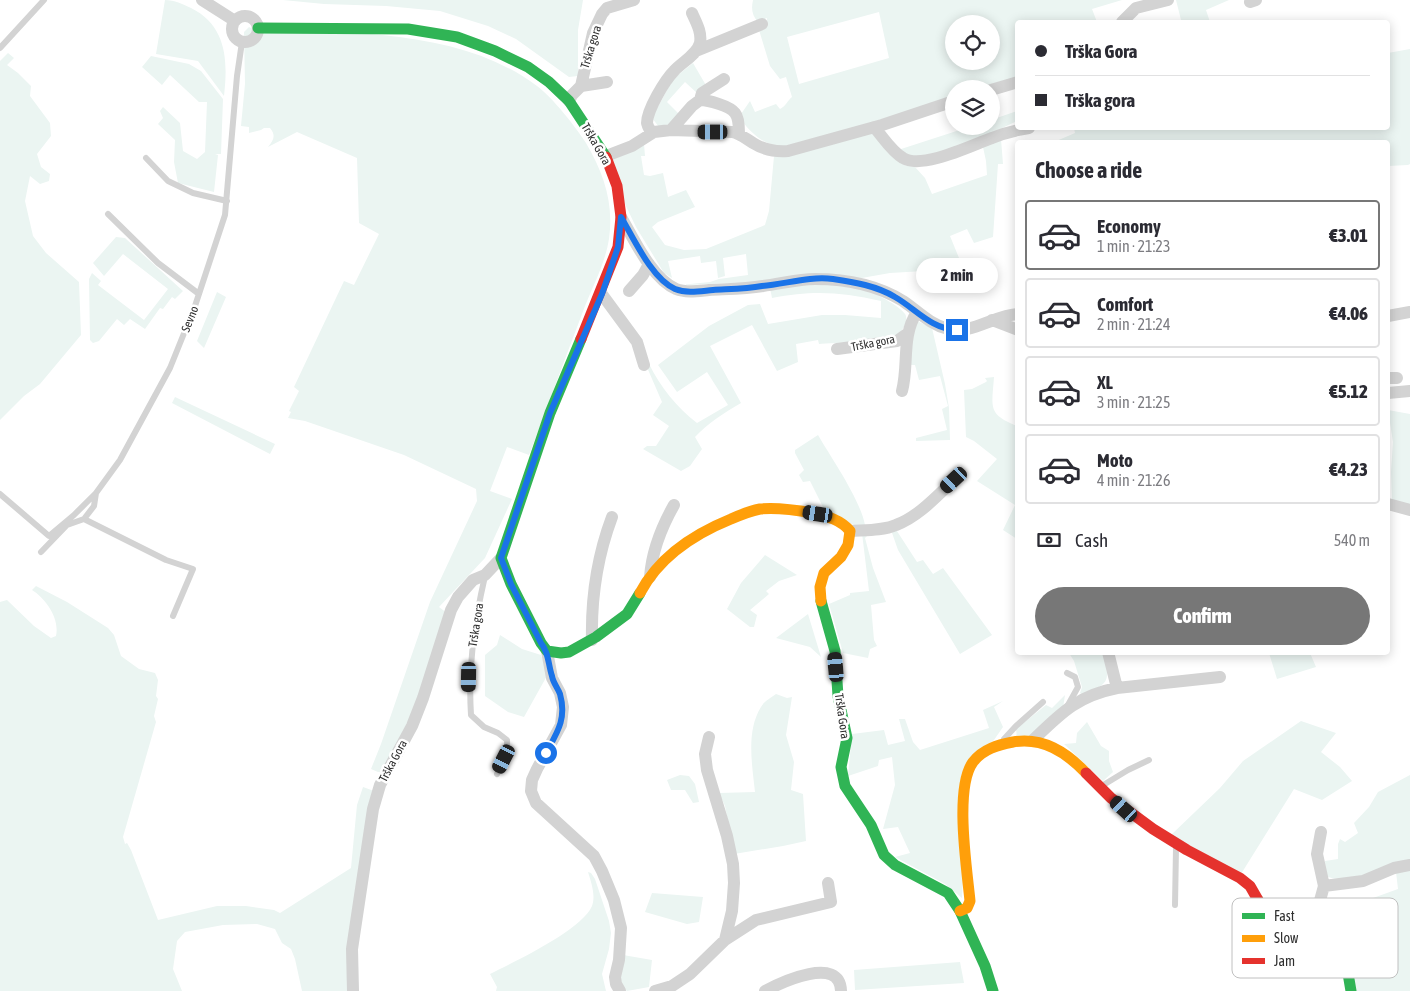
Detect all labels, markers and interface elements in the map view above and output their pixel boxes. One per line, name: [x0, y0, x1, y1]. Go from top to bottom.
map controls: [945, 15, 1000, 135]
button: locate: [945, 15, 1000, 70]
street label: Trška gora: [578, 24, 604, 70]
text: Trška Gora: [1065, 40, 1137, 62]
button: layers: [945, 80, 1000, 135]
text: Trška gora: [1065, 89, 1135, 111]
street label: Trška Gora: [579, 121, 613, 167]
car: [698, 125, 728, 140]
text: Choose a ride: [1035, 157, 1142, 183]
icon: car: [1037, 213, 1082, 258]
text: Economy: [1097, 215, 1161, 237]
text: €3.01: [1329, 224, 1368, 246]
text: 1 min · 21:23: [1097, 237, 1170, 255]
callout: 2 min: [916, 258, 998, 292]
text: 2 min: [941, 266, 973, 284]
icon: car: [1037, 291, 1082, 336]
text: Comfort: [1097, 293, 1153, 315]
text: €4.06: [1329, 302, 1368, 324]
street label: Sevno: [178, 304, 202, 334]
text: 2 min · 21:24: [1097, 315, 1170, 333]
route end: [946, 319, 968, 341]
street label: Trška gora: [850, 332, 896, 354]
icon: car: [1037, 369, 1082, 414]
text: XL: [1097, 371, 1113, 393]
text: €5.12: [1329, 380, 1368, 402]
text: 3 min · 21:25: [1097, 393, 1170, 411]
icon: car: [1037, 447, 1082, 492]
text: Moto: [1097, 449, 1133, 471]
text: €4.23: [1329, 458, 1368, 480]
car: [937, 464, 970, 496]
text: 4 min · 21:26: [1097, 471, 1170, 489]
car: [802, 504, 833, 524]
icon: cash: [1035, 526, 1063, 554]
text: Cash: [1075, 529, 1108, 551]
text: 540 m: [1334, 531, 1370, 549]
button: Confirm: [1035, 587, 1370, 645]
street label: Trška gora: [466, 602, 486, 648]
car: [827, 651, 844, 683]
car: [461, 662, 476, 692]
street label: Trška Gora: [832, 692, 852, 740]
street label: Trška Gora: [376, 738, 410, 784]
car: [490, 742, 517, 776]
route start: [535, 742, 557, 764]
car: [1107, 793, 1140, 825]
legend: [1232, 898, 1398, 978]
text: Fast: [1274, 908, 1295, 924]
text: Slow: [1274, 930, 1299, 946]
text: Jam: [1274, 953, 1295, 969]

